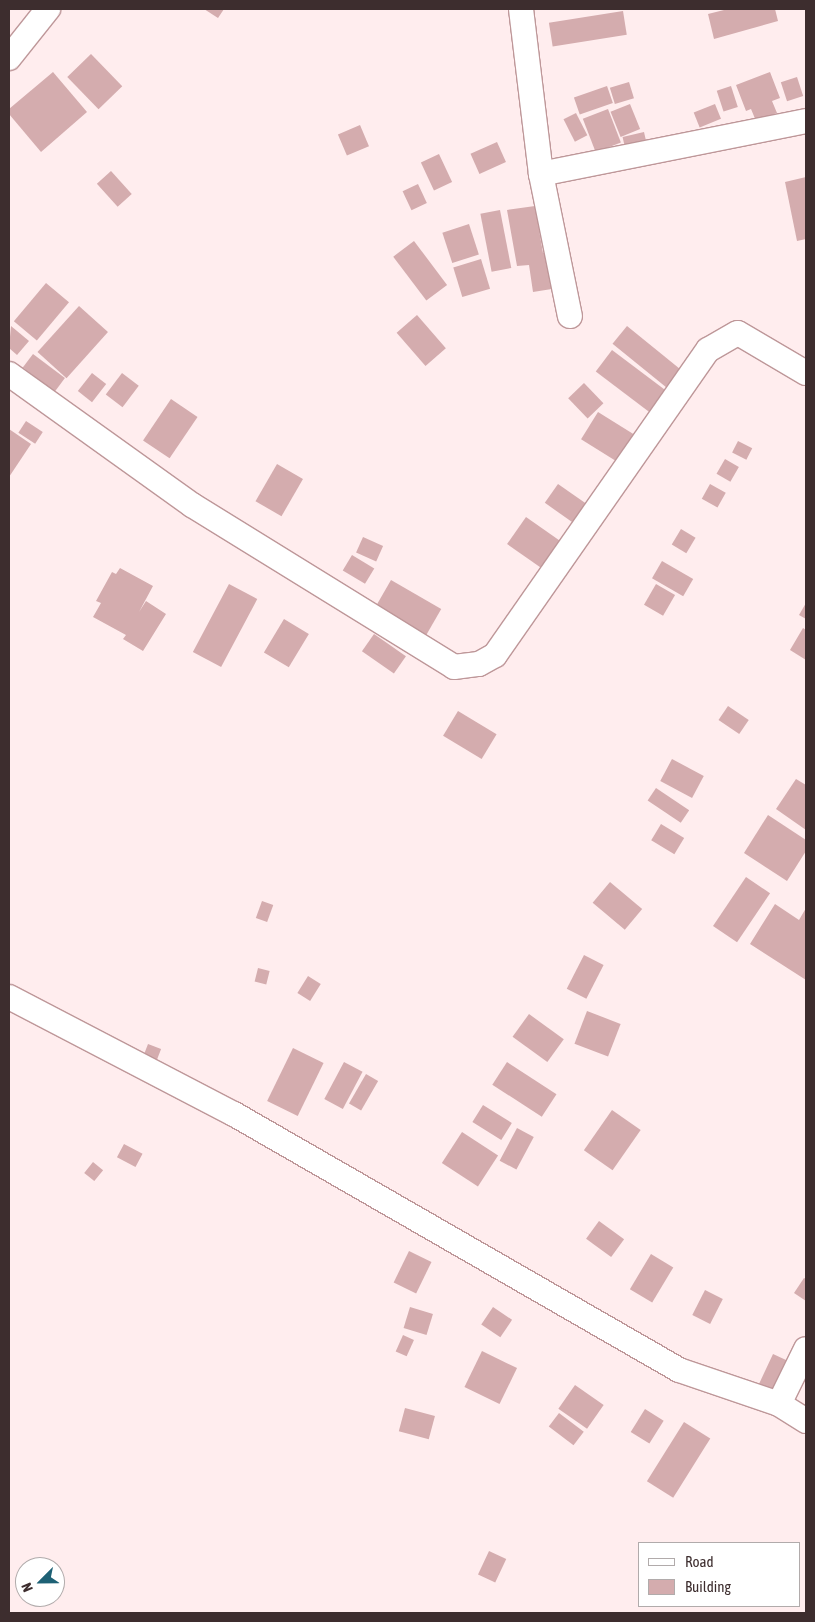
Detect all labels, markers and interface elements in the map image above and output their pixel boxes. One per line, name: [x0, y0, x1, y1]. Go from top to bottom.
legend: [638, 1542, 800, 1607]
text: Road: [685, 1553, 714, 1570]
north arrow: [15, 1557, 65, 1607]
text: Building: [685, 1578, 731, 1595]
text: N: [18, 1581, 36, 1594]

